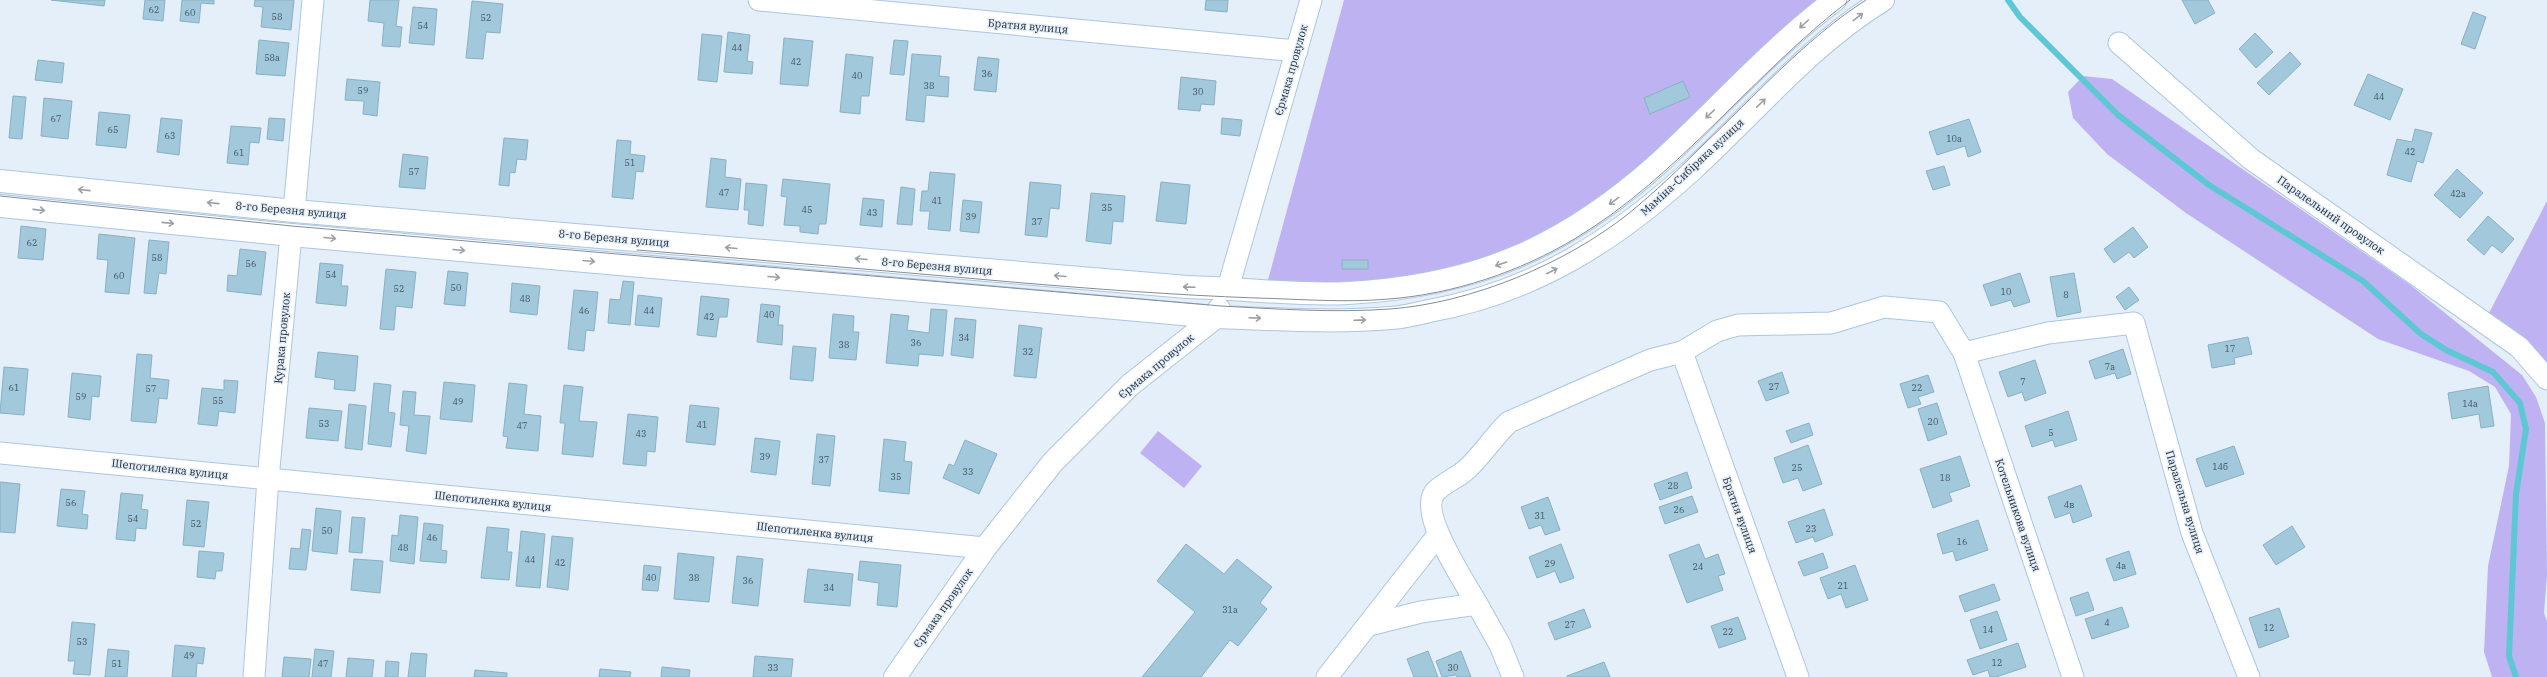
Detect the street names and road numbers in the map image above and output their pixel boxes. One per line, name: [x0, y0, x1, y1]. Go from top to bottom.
street label: Братня вулиця: [987, 16, 1069, 36]
street label: Єрмака провулок: [1271, 22, 1311, 117]
street label: Маміна-Сибіряка вулиця: [1637, 115, 1747, 219]
street label: Паралельний провулок: [2275, 173, 2388, 258]
street label: 8-го Березня вулиця: [235, 198, 347, 222]
street label: 8-го Березня вулиця: [558, 226, 670, 250]
street label: 8-го Березня вулиця: [881, 254, 993, 278]
street label: Курака провулок: [271, 291, 293, 384]
street label: Єрмака провулок: [1116, 330, 1197, 402]
street label: Паралельна вулиця: [2163, 448, 2207, 556]
street label: Шепотиленка вулиця: [111, 456, 229, 482]
street label: Котельникова вулиця: [1992, 457, 2044, 573]
street label: Братня вулиця: [1720, 475, 1760, 555]
street label: Шепотиленка вулиця: [434, 488, 552, 514]
street label: Шепотиленка вулиця: [756, 519, 874, 545]
street label: Єрмака провулок: [910, 565, 976, 650]

